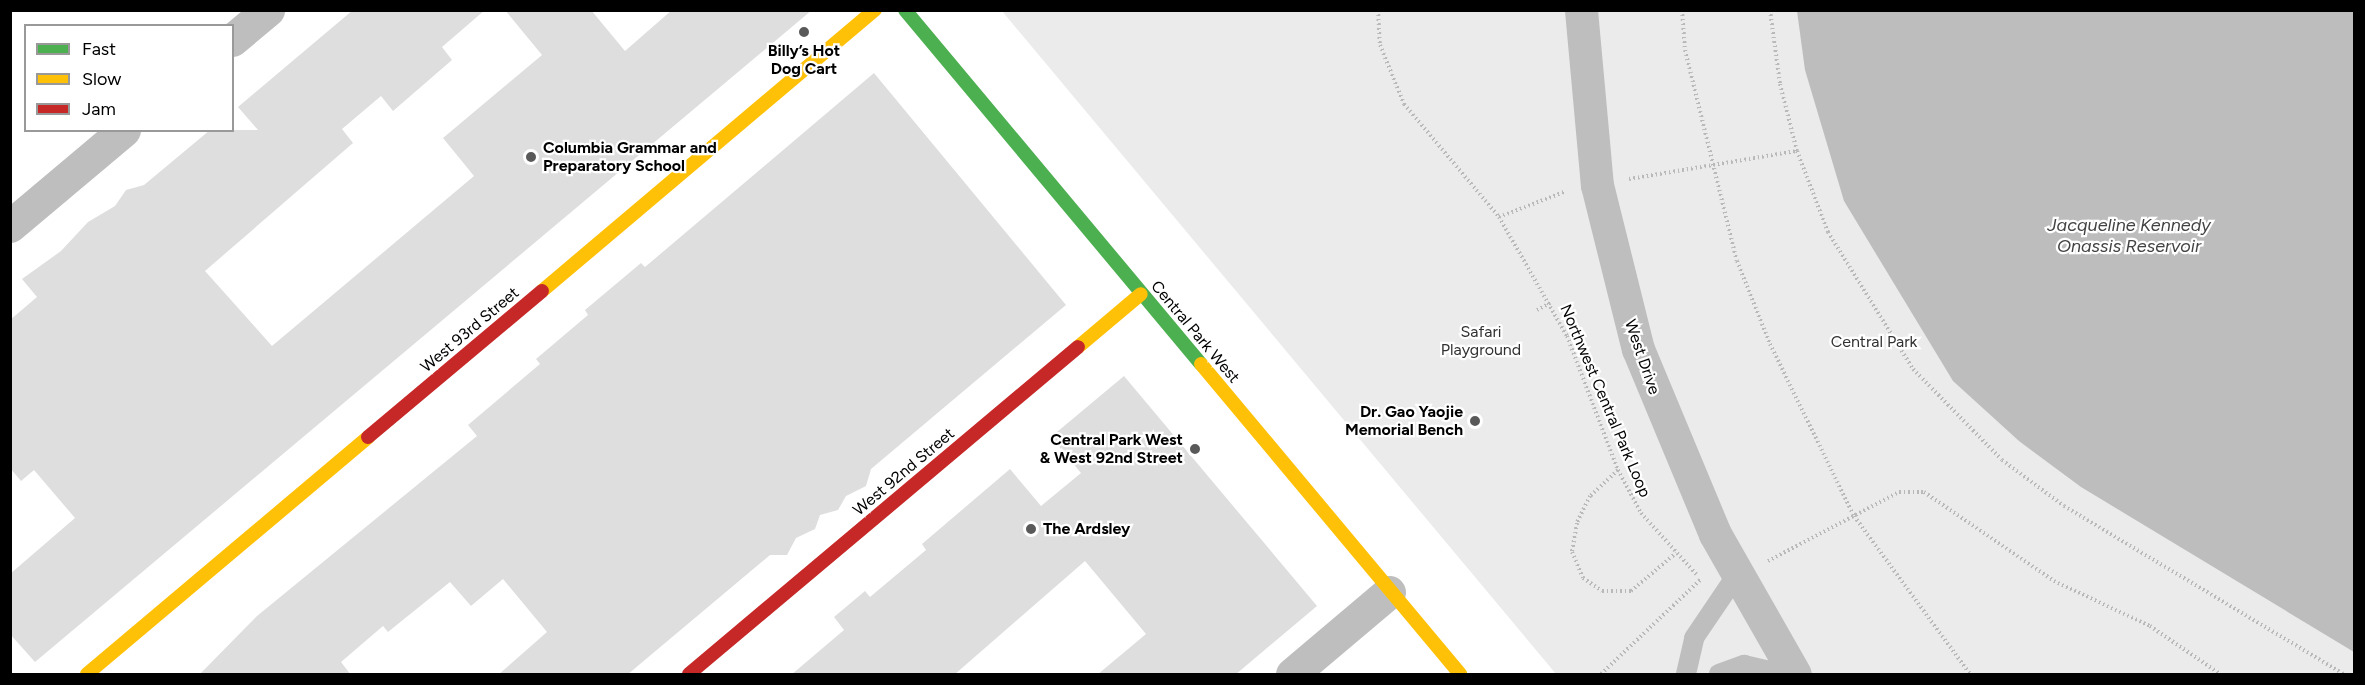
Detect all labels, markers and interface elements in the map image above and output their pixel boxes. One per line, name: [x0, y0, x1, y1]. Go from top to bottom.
legend: [24, 24, 234, 132]
marker: Billy’s Hot Dog Cart: [797, 25, 811, 39]
text: Fast: [82, 38, 116, 60]
place label: Billy’s Hot Dog Cart: [768, 41, 840, 79]
text: Slow: [82, 68, 121, 90]
text: Jam: [82, 98, 116, 120]
place label: Columbia Grammar and Preparatory School: [543, 138, 717, 176]
marker: Columbia Grammar and Preparatory School: [524, 150, 538, 164]
water label: Jacqueline Kennedy Onassis Reservoir: [2047, 215, 2211, 258]
street label: Central Park West: [1147, 277, 1243, 387]
street label: West 93rd Street: [417, 283, 523, 377]
street label: Northwest Central Park Loop: [1556, 302, 1654, 500]
street label: West Drive: [1620, 317, 1664, 397]
park label: Safari Playground: [1441, 322, 1521, 360]
park label: Central Park: [1831, 332, 1917, 352]
place label: Dr. Gao Yaojie Memorial Bench: [1345, 402, 1463, 440]
marker: Dr. Gao Yaojie Memorial Bench: [1468, 414, 1482, 428]
street label: West 92nd Street: [850, 424, 958, 520]
place label: Central Park West & West 92nd Street: [1040, 430, 1183, 468]
marker: Central Park West & West 92nd Street: [1188, 442, 1202, 456]
place label: The Ardsley: [1043, 519, 1130, 539]
marker: The Ardsley: [1024, 522, 1038, 536]

